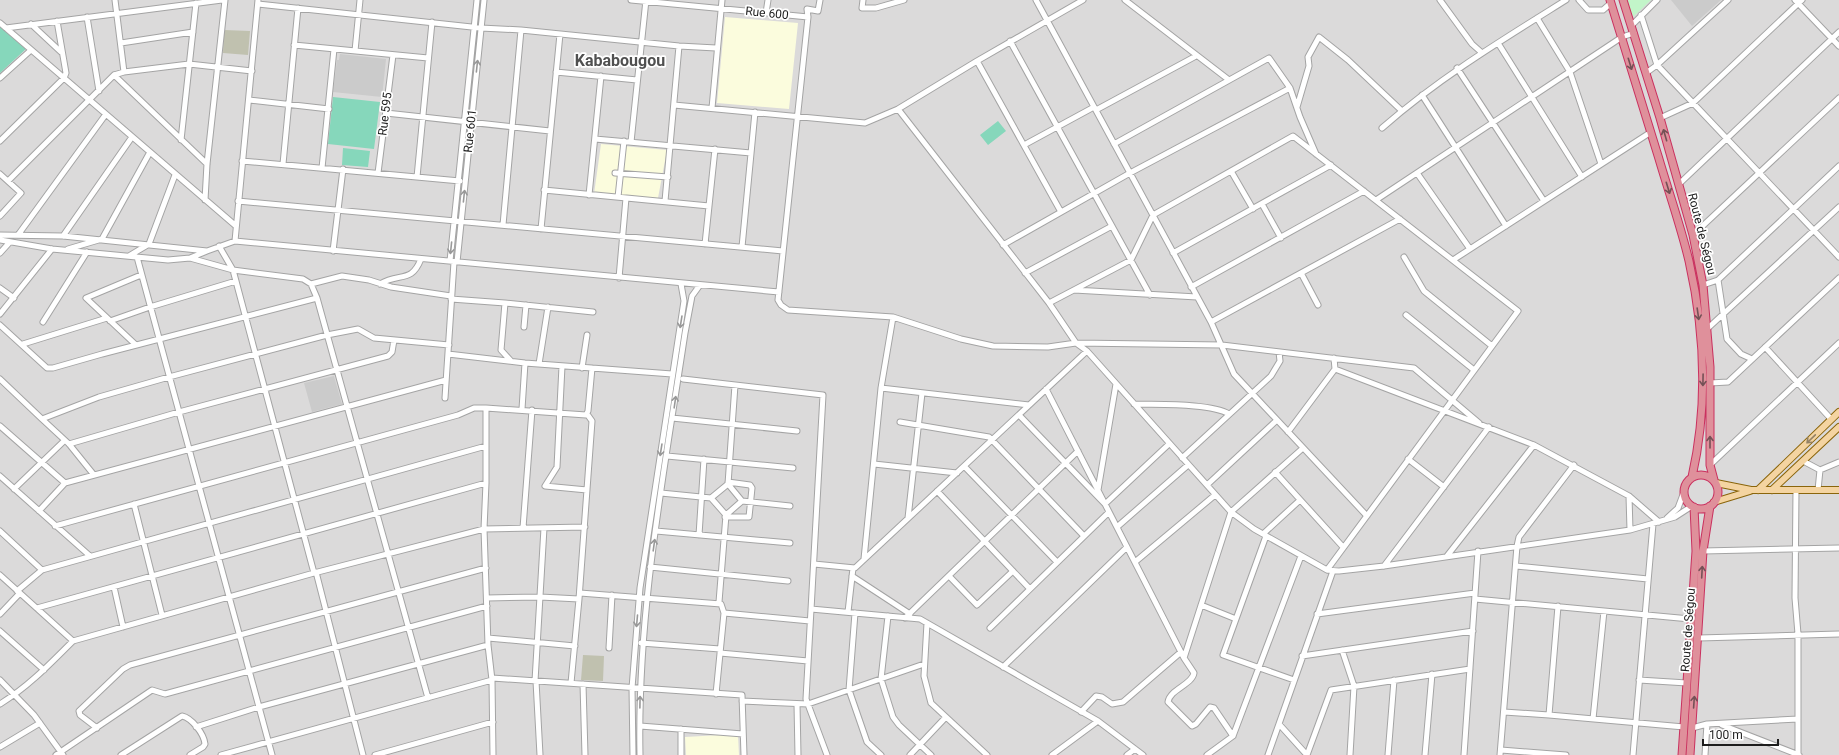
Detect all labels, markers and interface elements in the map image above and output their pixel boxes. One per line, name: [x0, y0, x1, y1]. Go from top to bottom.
street label: Rue 600: [745, 4, 790, 22]
district label: Kababougou: [575, 51, 665, 70]
one-way arrow: [1627, 57, 1634, 70]
one-way arrow: [473, 60, 481, 73]
street label: Rue 595: [375, 91, 395, 136]
street label: Rue 601: [461, 109, 479, 153]
one-way arrow: [1661, 129, 1668, 142]
one-way arrow: [1665, 181, 1672, 194]
one-way arrow: [460, 190, 467, 203]
street label: Route de Ségou: [1685, 192, 1719, 276]
one-way arrow: [448, 241, 455, 254]
one-way arrow: [1694, 307, 1702, 320]
one-way arrow: [676, 315, 684, 328]
one-way arrow: [1699, 373, 1707, 386]
one-way arrow: [671, 396, 679, 409]
one-way arrow: [1806, 434, 1816, 444]
one-way arrow: [1706, 436, 1713, 449]
one-way arrow: [657, 443, 665, 456]
one-way arrow: [650, 539, 658, 552]
one-way arrow: [1698, 566, 1706, 579]
street label: Route de Ségou: [1678, 588, 1698, 672]
one-way arrow: [634, 614, 641, 627]
one-way arrow: [636, 696, 644, 709]
one-way arrow: [1690, 696, 1697, 709]
scale bar: [1703, 721, 1778, 747]
text: 100 m: [1709, 728, 1743, 742]

